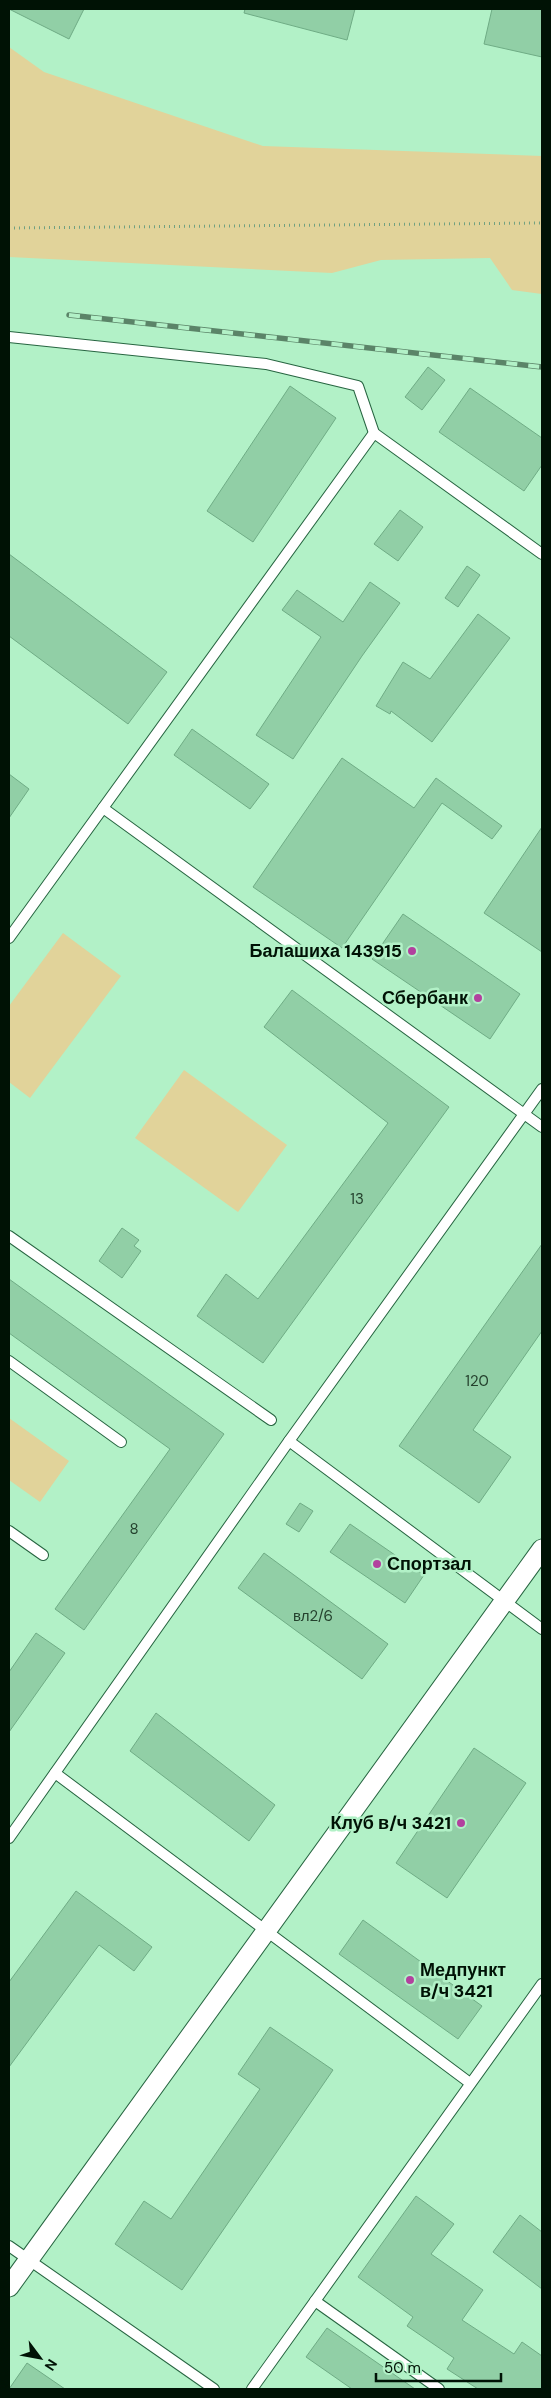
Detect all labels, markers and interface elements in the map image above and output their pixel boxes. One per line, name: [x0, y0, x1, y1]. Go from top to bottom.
place label: Балашиха 143915: [250, 939, 402, 963]
marker: Балашиха 143915: [406, 945, 418, 957]
place label: Сбербанк: [382, 986, 469, 1010]
marker: Сбербанк: [472, 992, 484, 1004]
house number: 13: [350, 1189, 364, 1209]
house number: 120: [465, 1371, 489, 1391]
house number: 8: [129, 1519, 139, 1539]
place label: Спортзал: [387, 1552, 472, 1576]
marker: Спортзал: [371, 1558, 383, 1570]
house number: вл2/6: [293, 1606, 333, 1626]
place label: Клуб в/ч 3421: [331, 1811, 451, 1835]
marker: Клуб в/ч 3421: [455, 1817, 467, 1829]
place label: Медпункт в/ч 3421: [420, 1958, 506, 2003]
marker: Медпункт в/ч 3421: [404, 1974, 416, 1986]
north arrow: [15, 2333, 65, 2383]
scale bar: [376, 2350, 501, 2382]
text: N: [41, 2356, 61, 2374]
text: 50 m: [384, 2358, 421, 2378]

